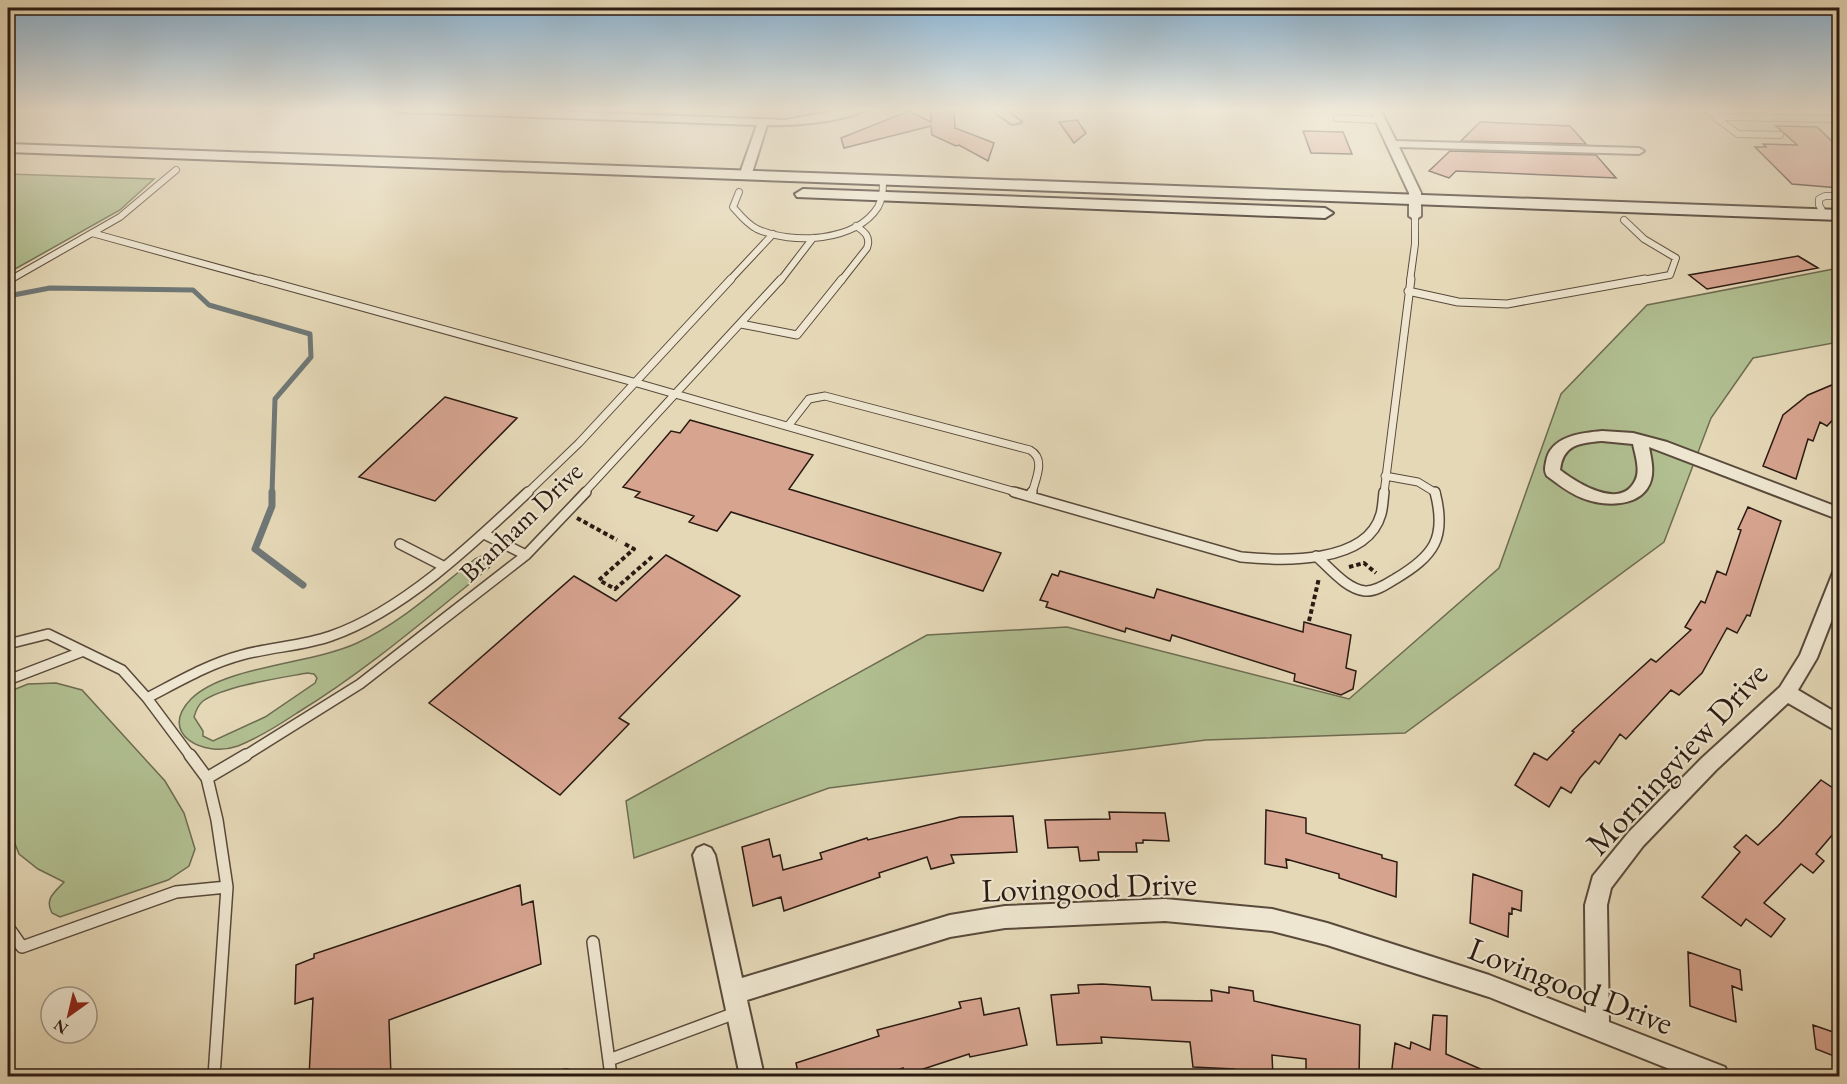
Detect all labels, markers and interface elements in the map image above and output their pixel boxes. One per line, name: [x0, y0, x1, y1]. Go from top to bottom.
street label: Branham Drive: [451, 454, 590, 589]
street label: Morningview Drive: [1576, 653, 1777, 864]
street label: Lovingood Drive: [980, 861, 1198, 912]
street label: Lovingood Drive: [1462, 927, 1679, 1044]
north arrow: [39, 985, 99, 1045]
text: N: [50, 1015, 72, 1039]

